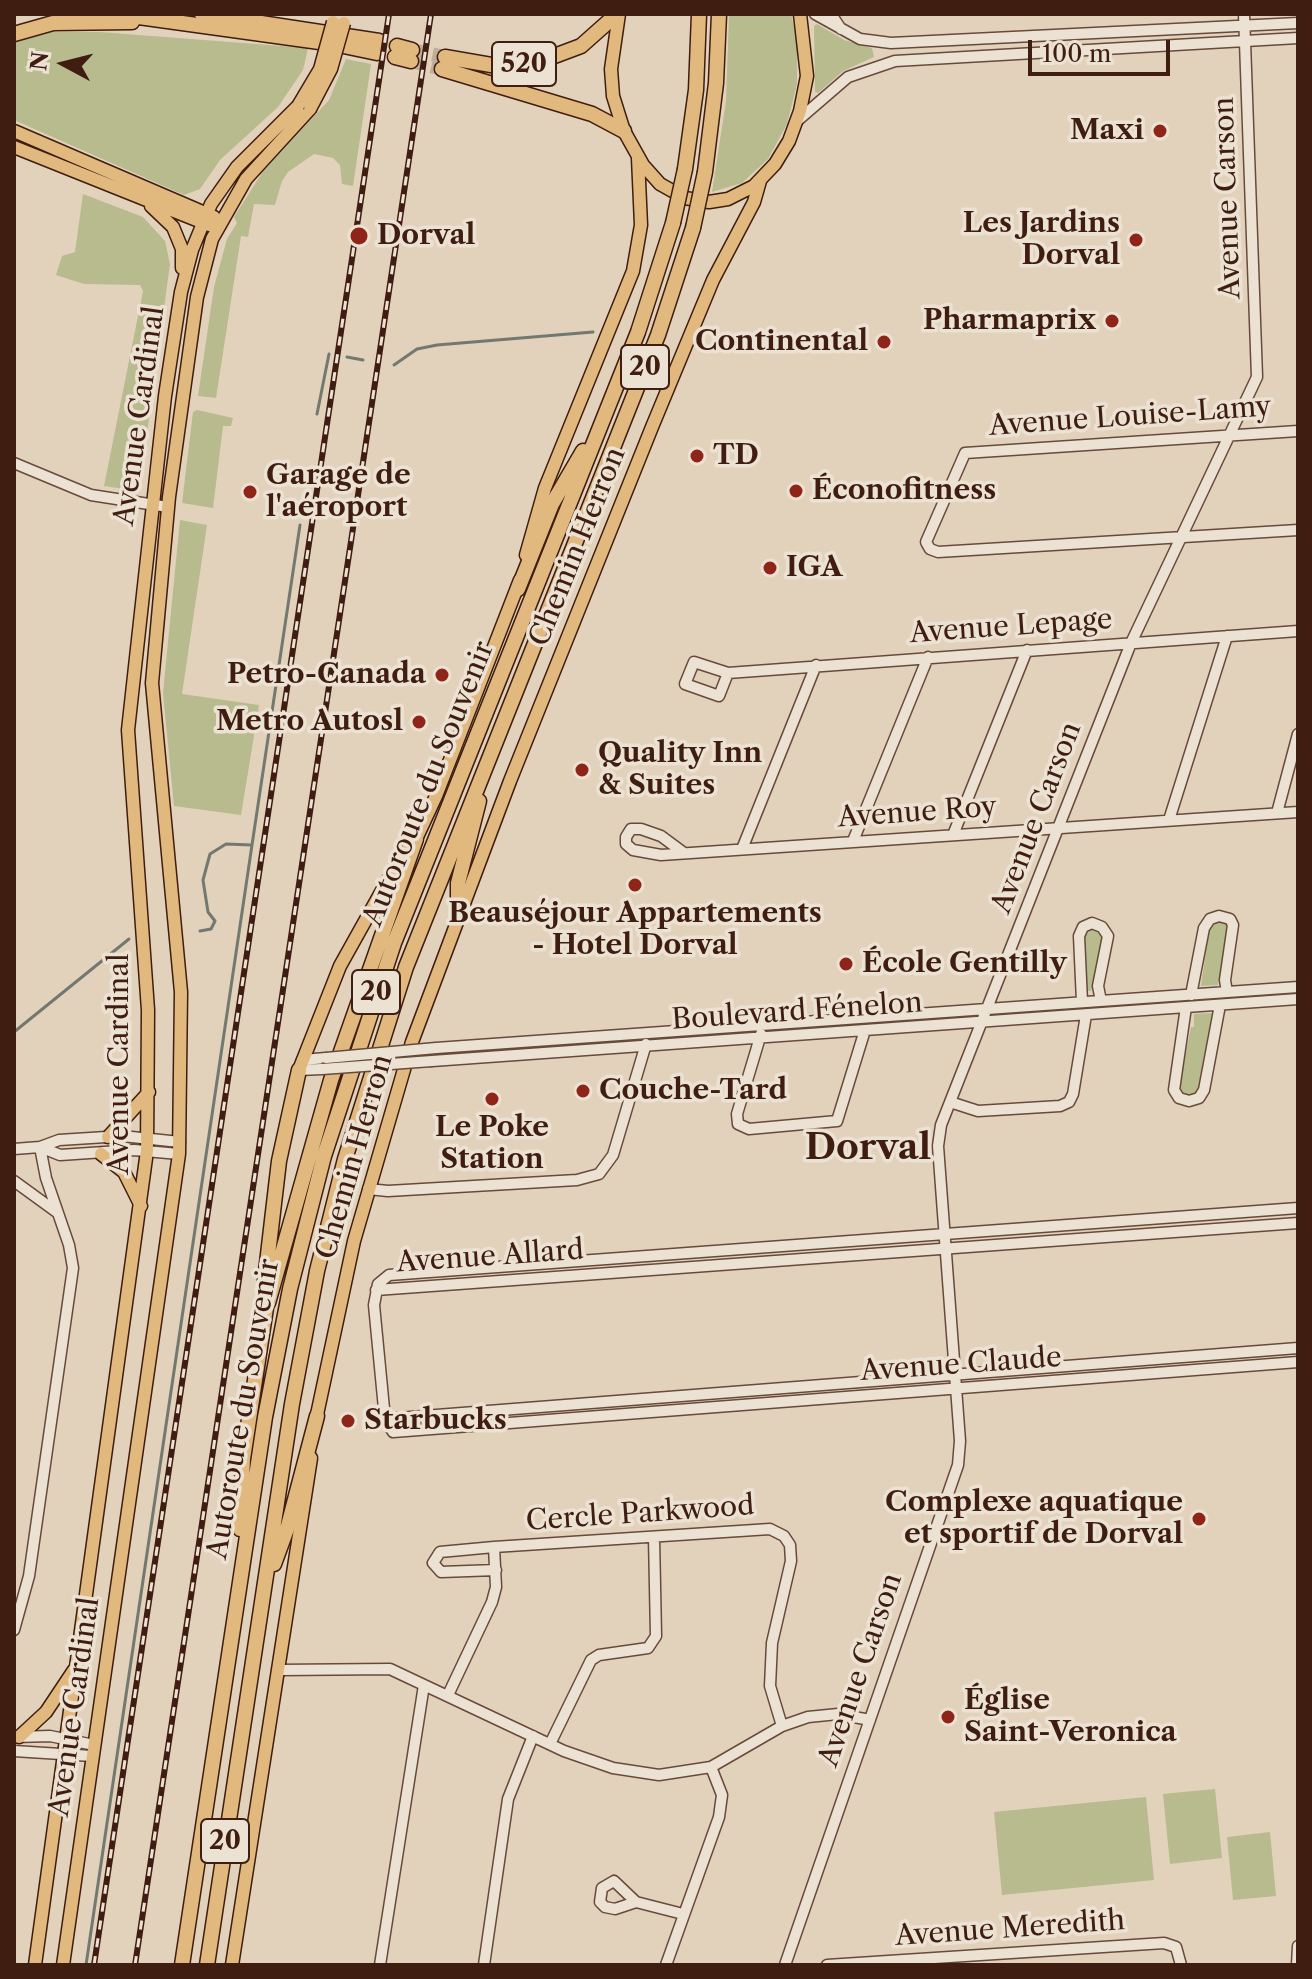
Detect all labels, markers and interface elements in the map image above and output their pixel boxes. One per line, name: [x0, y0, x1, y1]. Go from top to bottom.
north arrow: [24, 24, 104, 104]
scale bar: [1032, 24, 1174, 74]
text: 100 m: [1042, 39, 1111, 68]
road number: 520: [492, 42, 556, 86]
text: N: [25, 50, 54, 72]
street label: Avenue Carson: [1208, 96, 1248, 300]
place label: Maxi: [1070, 114, 1144, 148]
marker: Maxi: [1151, 122, 1169, 140]
place label: Les Jardins Dorval: [963, 207, 1120, 273]
place label: Dorval: [377, 219, 475, 253]
marker: Dorval: [348, 225, 370, 247]
marker: Les Jardins Dorval: [1127, 231, 1145, 249]
street label: Avenue Cardinal: [108, 304, 172, 528]
place label: Pharmaprix: [923, 304, 1096, 338]
marker: Pharmaprix: [1103, 312, 1121, 330]
place label: Continental: [695, 325, 868, 359]
marker: Continental: [875, 333, 893, 351]
road number: 20: [621, 345, 669, 389]
street label: Avenue Louise-Lamy: [988, 390, 1272, 444]
place label: TD: [713, 439, 759, 473]
street label: Chemin Herron: [523, 443, 633, 651]
marker: TD: [688, 447, 706, 465]
place label: Garage de l'aéroport: [266, 459, 411, 525]
place label: Éconofitness: [812, 474, 996, 508]
marker: Éconofitness: [787, 482, 805, 500]
marker: Garage de l'aéroport: [241, 483, 259, 501]
place label: IGA: [786, 551, 842, 585]
marker: IGA: [761, 559, 779, 577]
street label: Avenue Lepage: [908, 603, 1114, 651]
street label: Autoroute du Souvenir: [356, 637, 502, 931]
place label: Petro-Canada: [227, 658, 426, 692]
marker: Petro-Canada: [433, 666, 451, 684]
place label: Metro Autosl: [216, 705, 403, 739]
marker: Metro Autosl: [410, 713, 428, 731]
street label: Avenue Carson: [985, 718, 1089, 918]
place label: Quality Inn & Suites: [598, 737, 762, 803]
marker: Quality Inn & Suites: [573, 761, 591, 779]
street label: Avenue Roy: [836, 791, 998, 835]
marker: Beauséjour Appartements - Hotel Dorval: [626, 876, 644, 894]
place label: Beauséjour Appartements - Hotel Dorval: [448, 897, 822, 963]
place label: École Gentilly: [862, 947, 1067, 981]
street label: Avenue Cardinal: [103, 954, 137, 1174]
marker: École Gentilly: [837, 955, 855, 973]
road number: 20: [352, 970, 400, 1014]
street label: Boulevard Fénelon: [670, 986, 924, 1038]
street label: Chemin Herron: [310, 1051, 400, 1263]
place label: Couche-Tard: [599, 1074, 787, 1108]
marker: Couche-Tard: [574, 1082, 592, 1100]
marker: Le Poke Station: [483, 1090, 501, 1108]
place label: Le Poke Station: [435, 1111, 549, 1177]
district label: Dorval: [805, 1127, 931, 1171]
street label: Avenue Allard: [395, 1234, 585, 1280]
street label: Autoroute du Souvenir: [201, 1256, 287, 1562]
street label: Avenue Claude: [859, 1341, 1063, 1389]
place label: Starbucks: [364, 1404, 507, 1438]
marker: Starbucks: [339, 1412, 357, 1430]
place label: Complexe aquatique et sportif de Dorval: [885, 1486, 1183, 1552]
street label: Cercle Parkwood: [525, 1489, 755, 1539]
marker: Complexe aquatique et sportif de Dorval: [1190, 1510, 1208, 1528]
street label: Avenue Carson: [812, 1569, 910, 1771]
street label: Avenue Cardinal: [43, 1595, 107, 1819]
place label: Église Saint-Veronica: [964, 1684, 1177, 1750]
marker: Église Saint-Veronica: [939, 1708, 957, 1726]
road number: 20: [201, 1819, 249, 1863]
street label: Avenue Meredith: [894, 1904, 1126, 1954]

